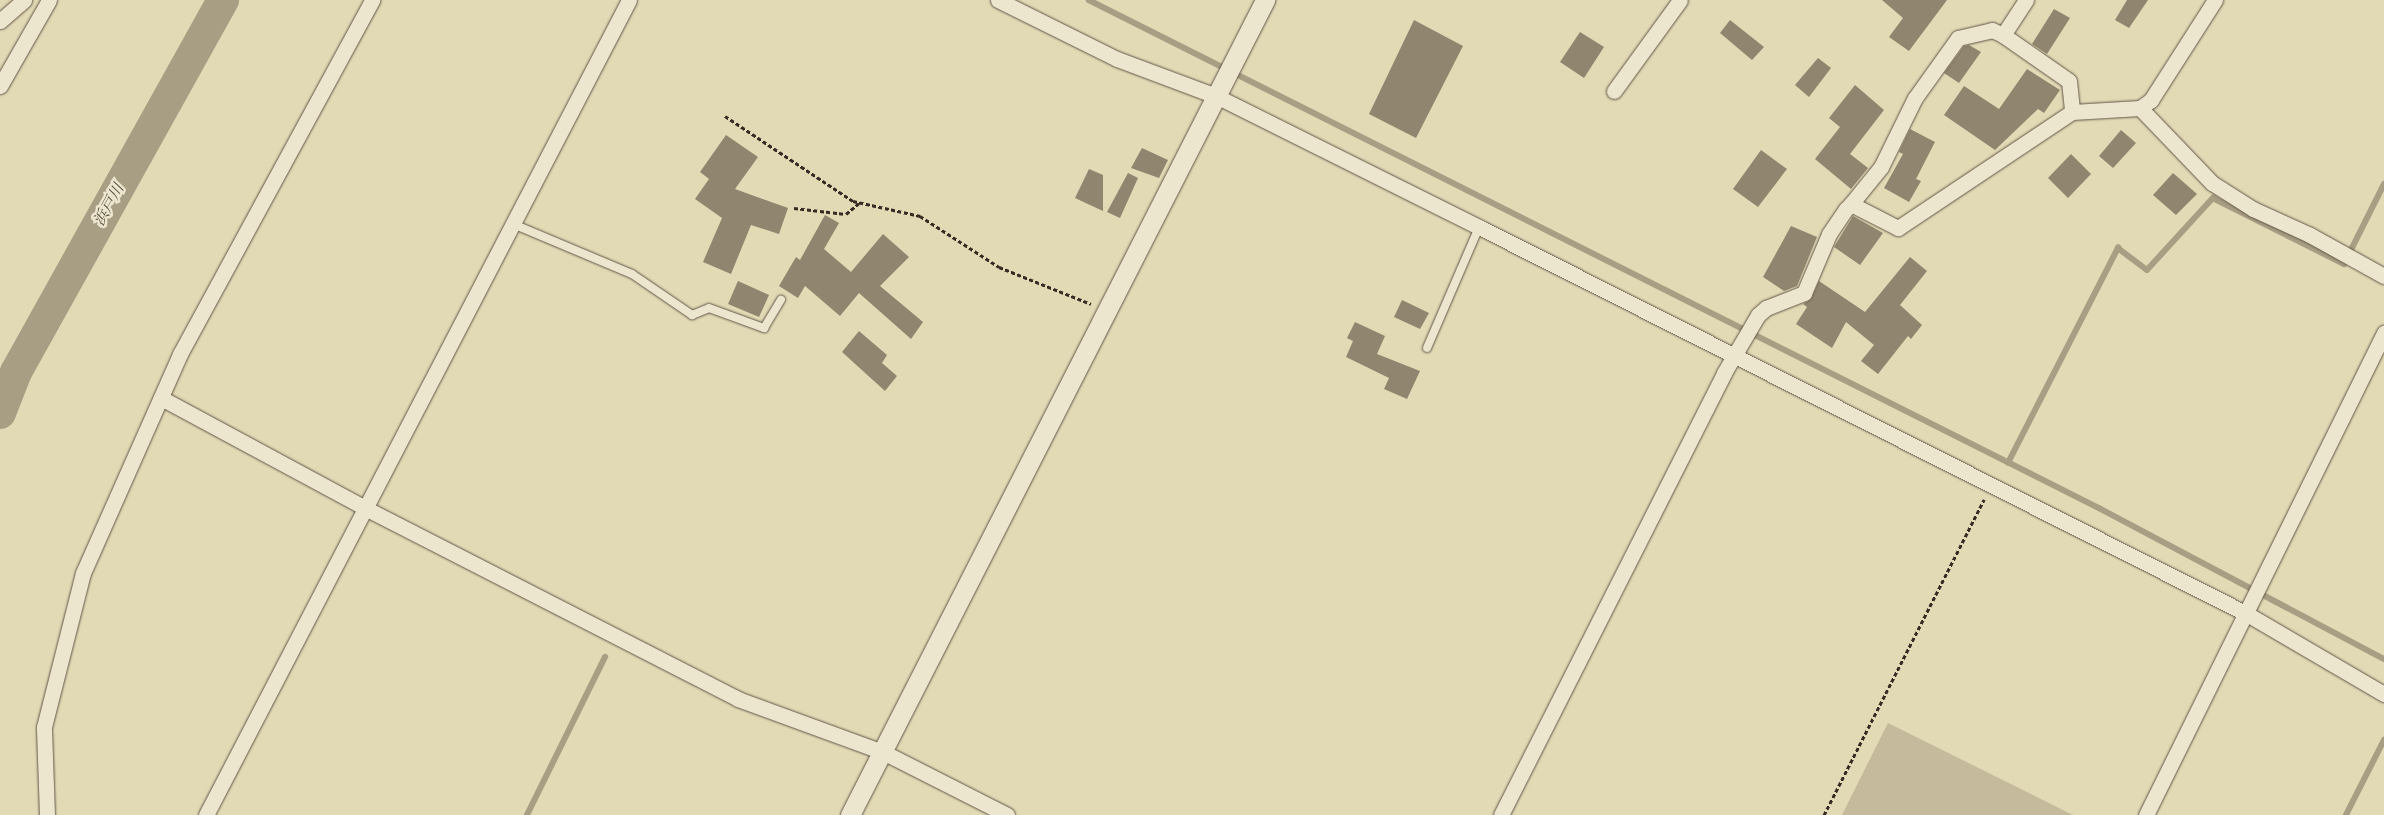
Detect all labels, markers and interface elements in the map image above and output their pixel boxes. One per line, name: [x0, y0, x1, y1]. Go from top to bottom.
water label: 浜戸川: [90, 181, 128, 229]

